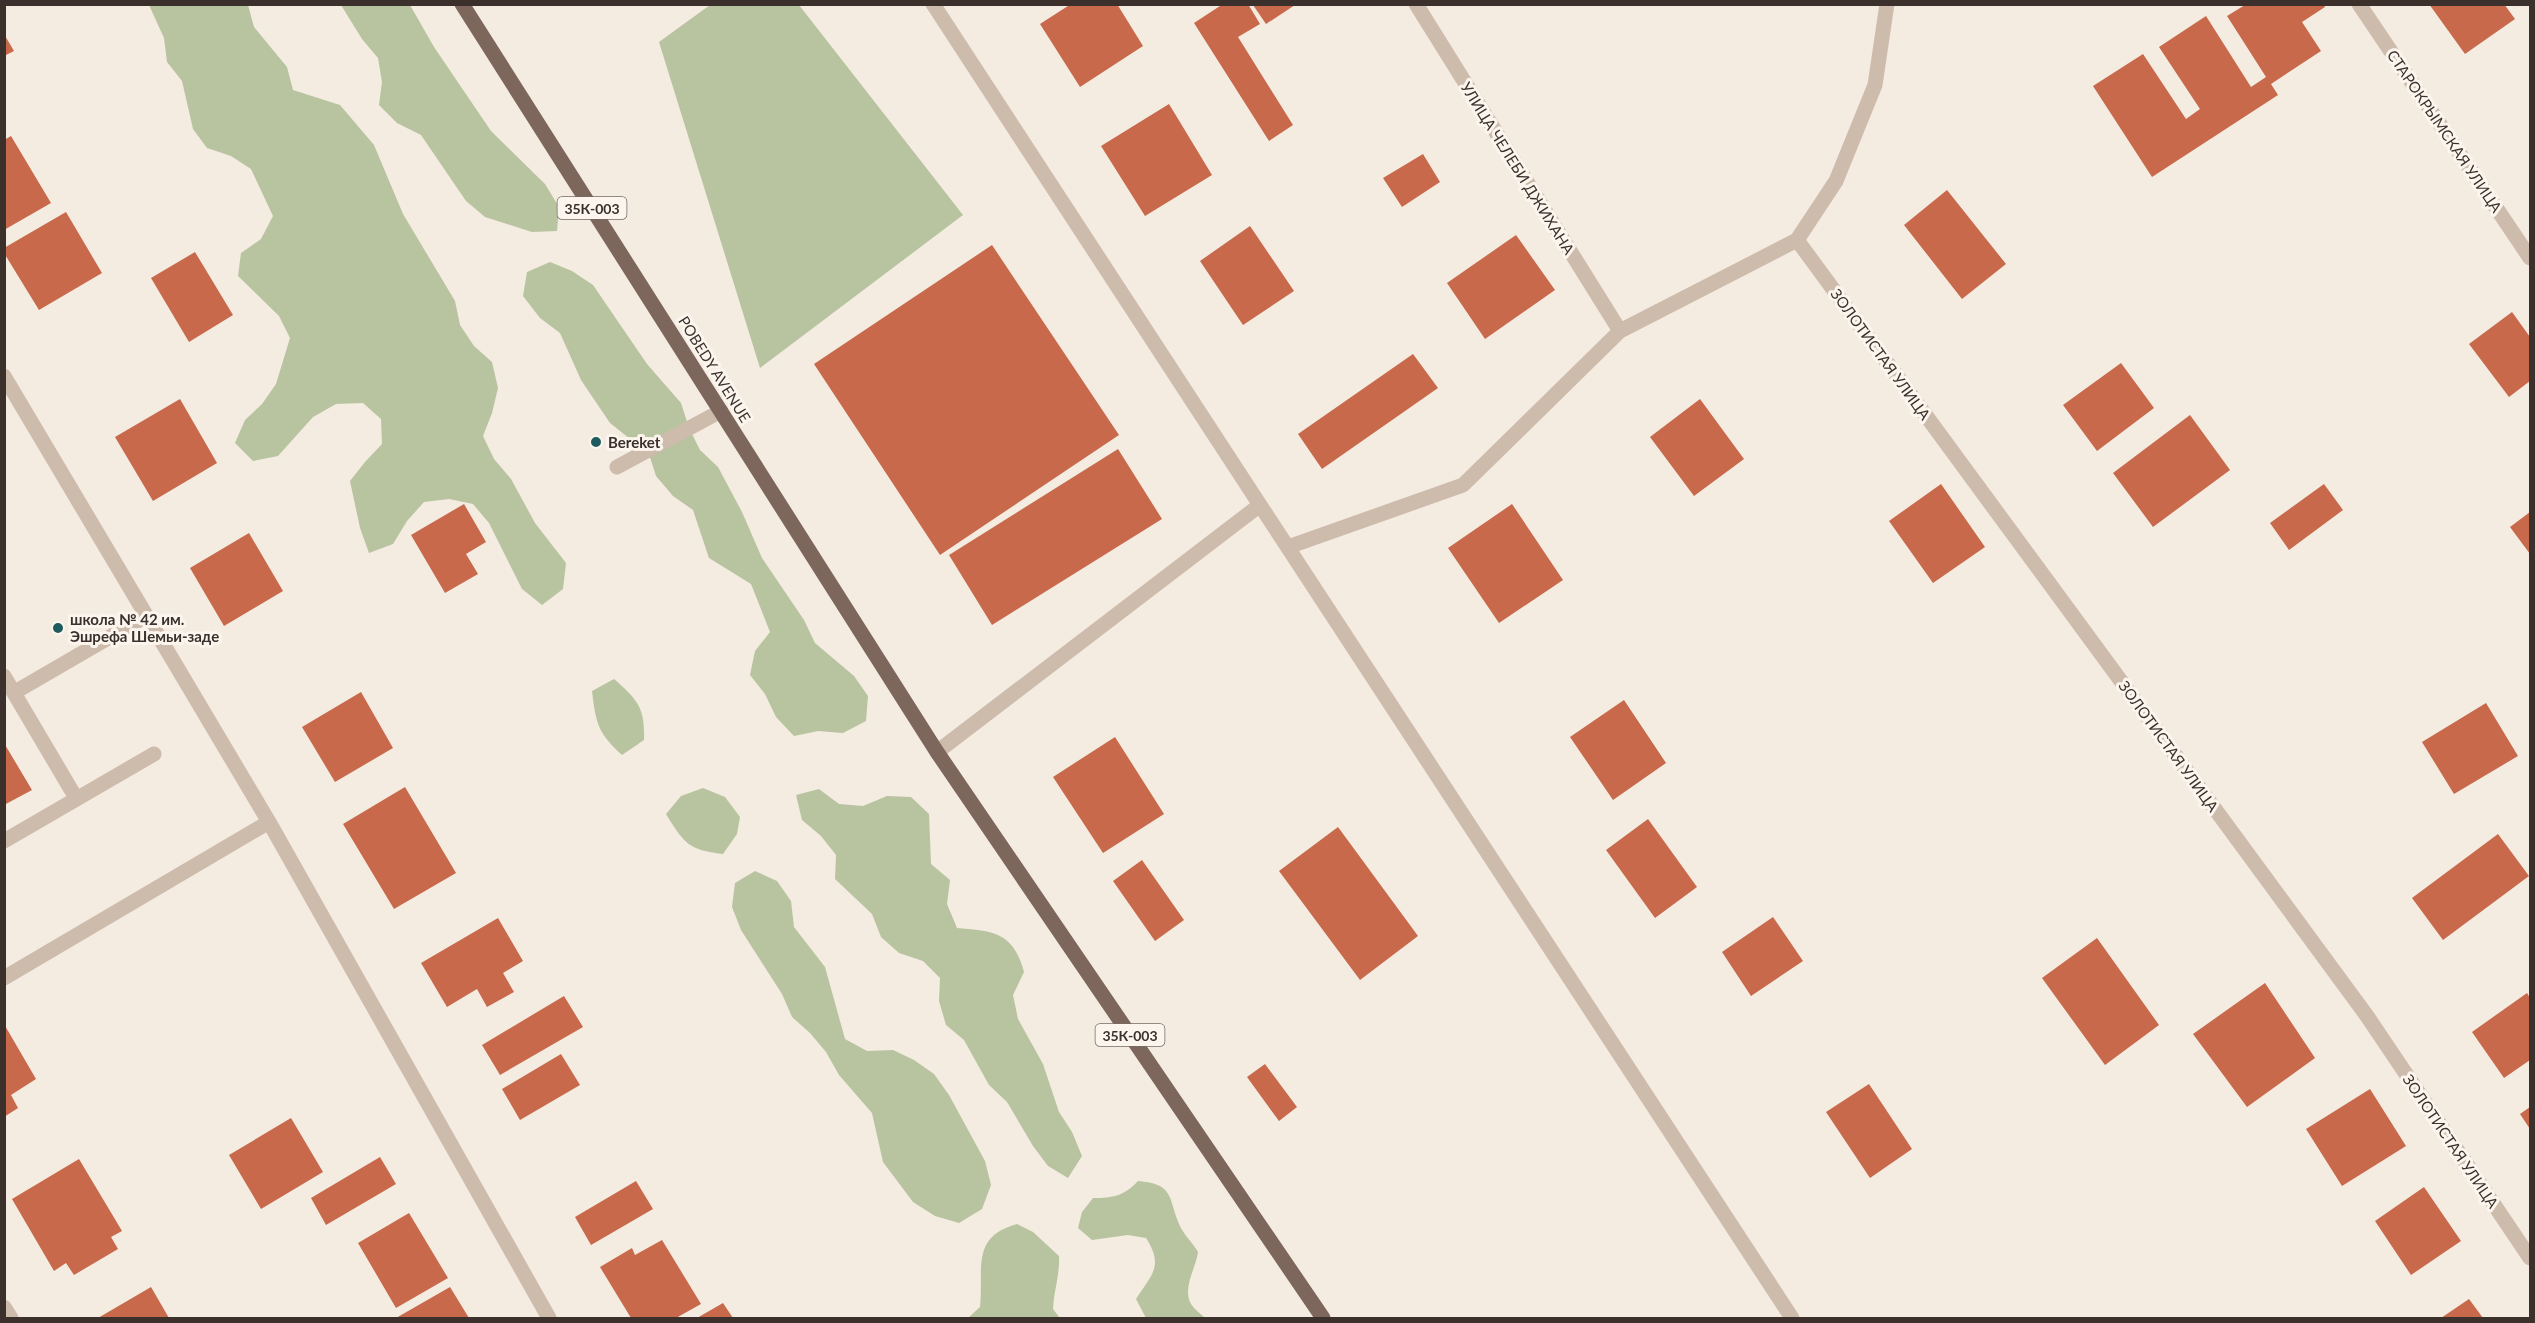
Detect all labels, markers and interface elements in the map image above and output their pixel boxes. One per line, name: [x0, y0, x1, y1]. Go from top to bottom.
street label: СТАРОКРЫМСКАЯ УЛИЦА: [2384, 46, 2507, 216]
street label: УЛИЦА ЧЕЛЕБИ ДЖИХАНА: [1458, 79, 1579, 258]
road number: 35К-003: [558, 197, 626, 219]
street label: ЗОЛОТИСТАЯ УЛИЦА: [1827, 285, 1935, 424]
street label: POBEDY AVENUE: [675, 313, 755, 425]
place label: Bereket: [608, 433, 661, 451]
marker: Bereket: [589, 435, 603, 449]
place label: школа № 42 им. Эшрефа Шемьи-заде: [70, 610, 219, 645]
marker: школа № 42 им. Эшрефа Шемьи-заде: [51, 621, 65, 635]
street label: ЗОЛОТИСТАЯ УЛИЦА: [2115, 677, 2223, 816]
road number: 35К-003: [1096, 1024, 1164, 1046]
street label: ЗОЛОТИСТАЯ УЛИЦА: [2399, 1071, 2503, 1212]

